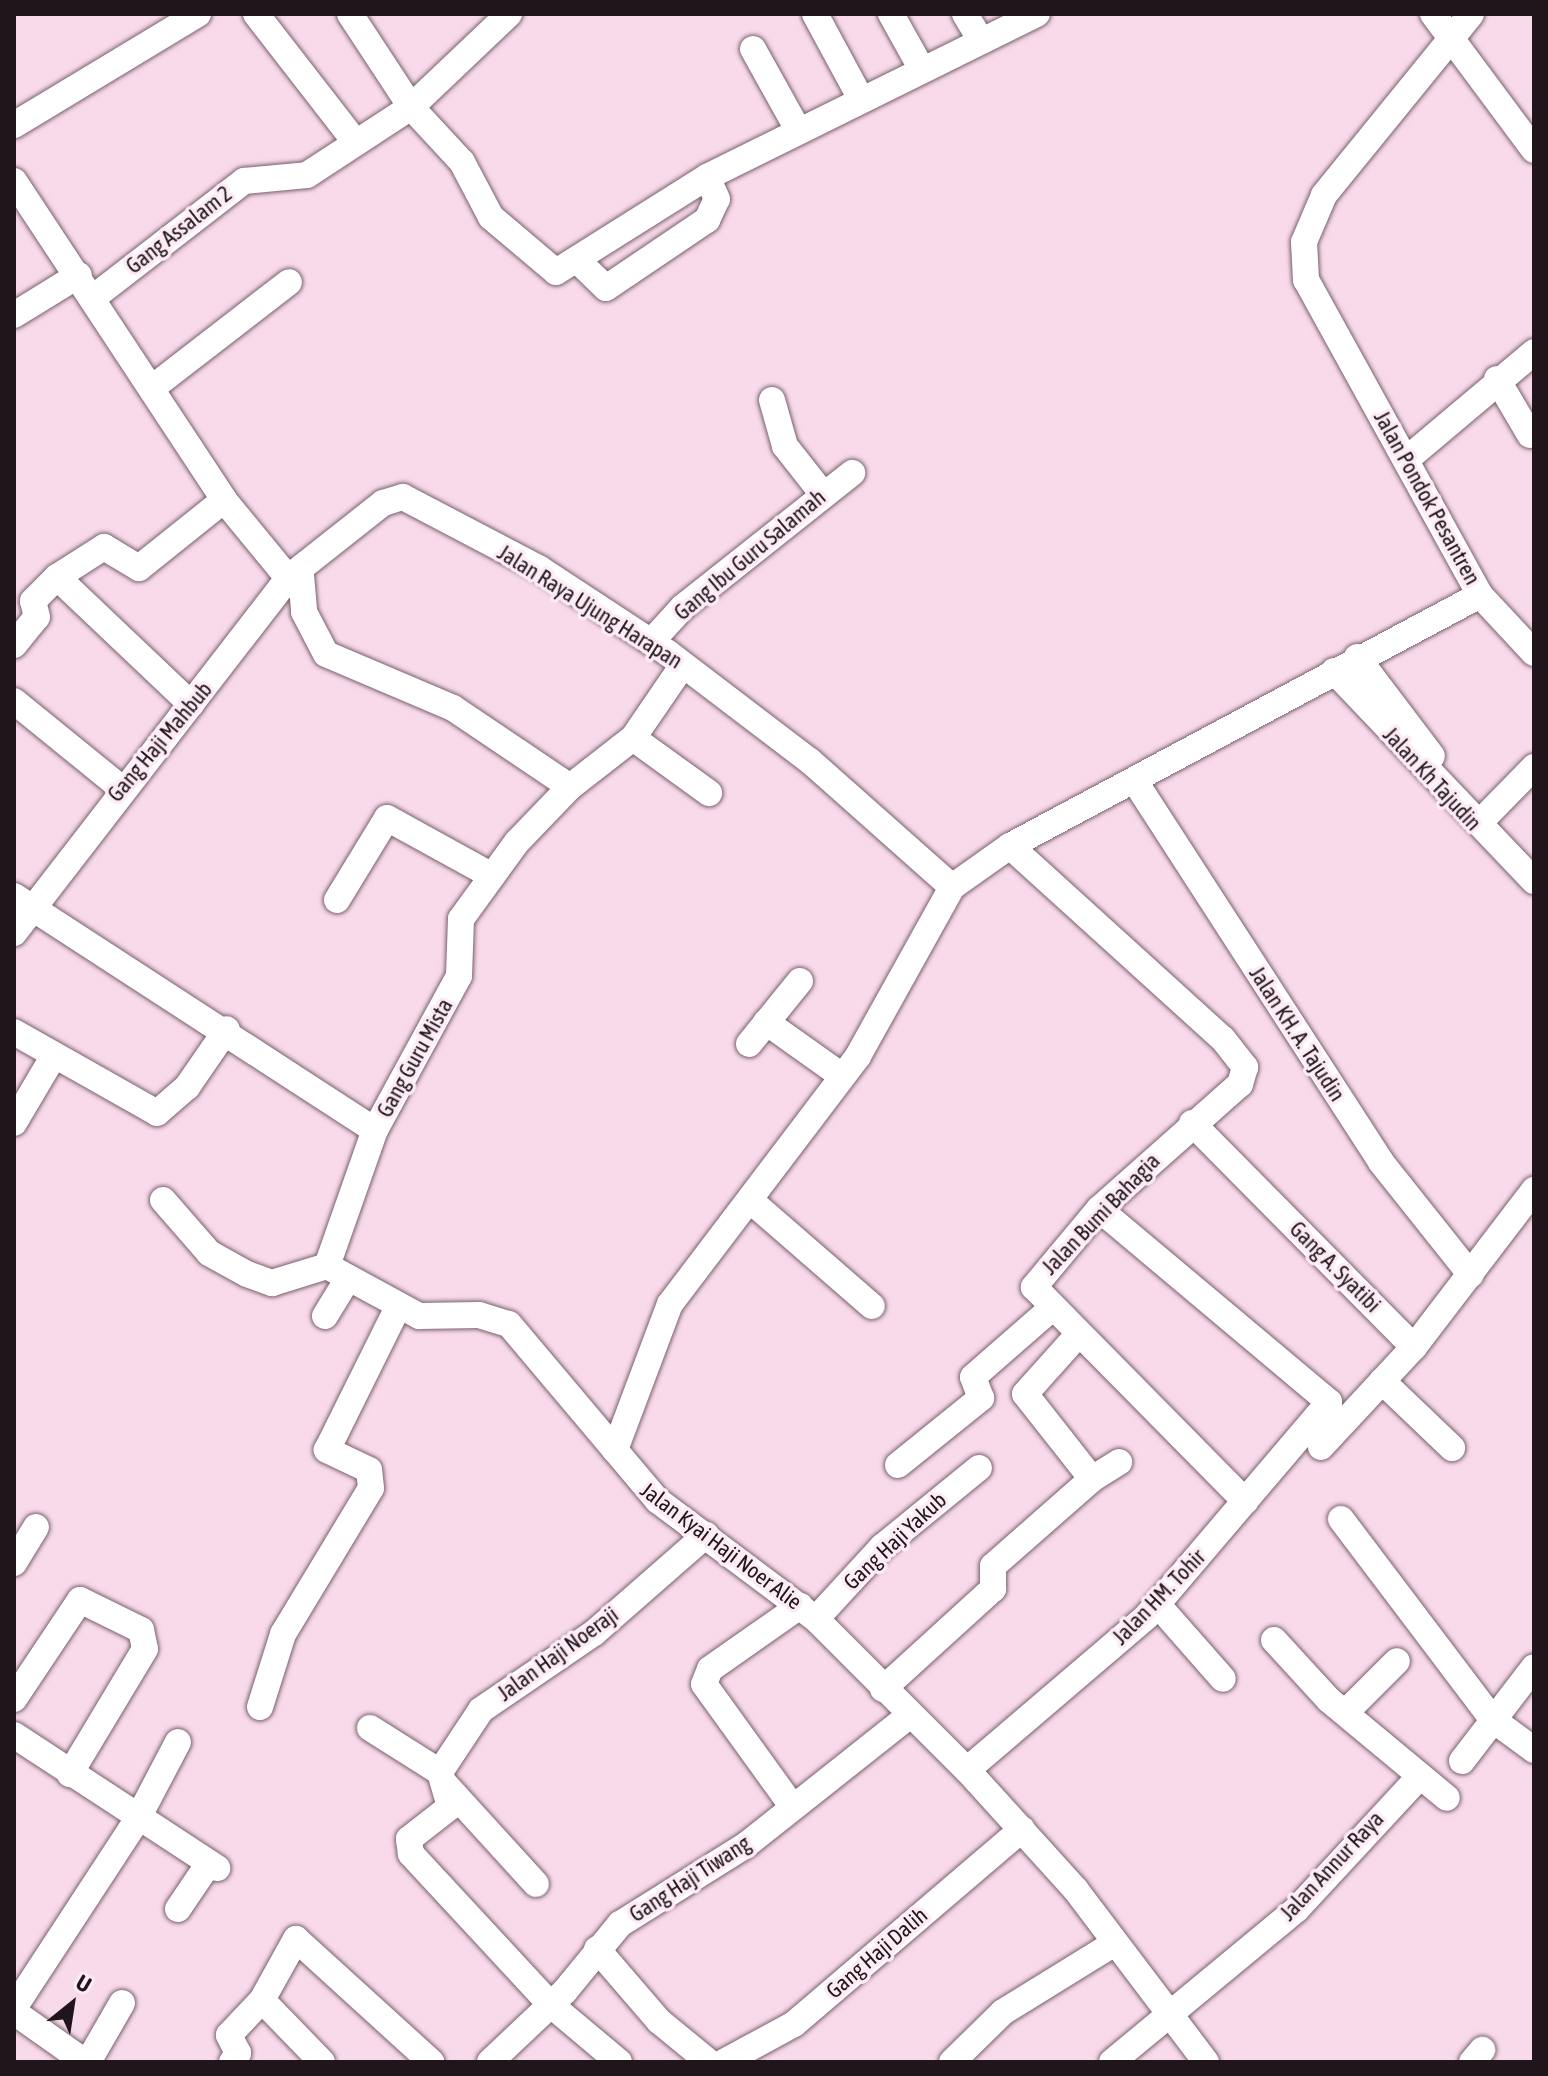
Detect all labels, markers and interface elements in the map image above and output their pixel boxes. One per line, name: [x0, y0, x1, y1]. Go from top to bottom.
street label: Gang Assalam 2: [121, 181, 237, 279]
street label: Jalan Pondok Pesantren: [1368, 406, 1486, 590]
street label: Gang Ibu Guru Salamah: [669, 484, 831, 626]
street label: Jalan Raya Ujung Harapan: [493, 539, 687, 675]
street label: Gang Haji Mahbub: [102, 677, 218, 807]
street label: Jalan Kh Tajudin: [1377, 722, 1487, 836]
street label: Jalan KH. A. Tajudin: [1244, 962, 1350, 1106]
street label: Gang Guru Mista: [372, 994, 458, 1122]
street label: Jalan Bumi Bahagia: [1037, 1148, 1165, 1280]
street label: Gang A. Syatibi: [1284, 1216, 1386, 1318]
street label: Jalan Kyai Haji Noer Alie: [635, 1477, 807, 1615]
street label: Gang Haji Yakub: [838, 1487, 952, 1595]
street label: Jalan HM. Tohir: [1107, 1544, 1211, 1650]
street label: Jalan Haji Noeraji: [492, 1601, 624, 1707]
street label: Jalan Annur Raya: [1275, 1806, 1389, 1926]
street label: Gang Haji Tiwang: [625, 1830, 755, 1928]
street label: Gang Haji Dalih: [821, 1902, 933, 2004]
north arrow: [32, 1964, 112, 2044]
text: U: [72, 1969, 96, 1998]

